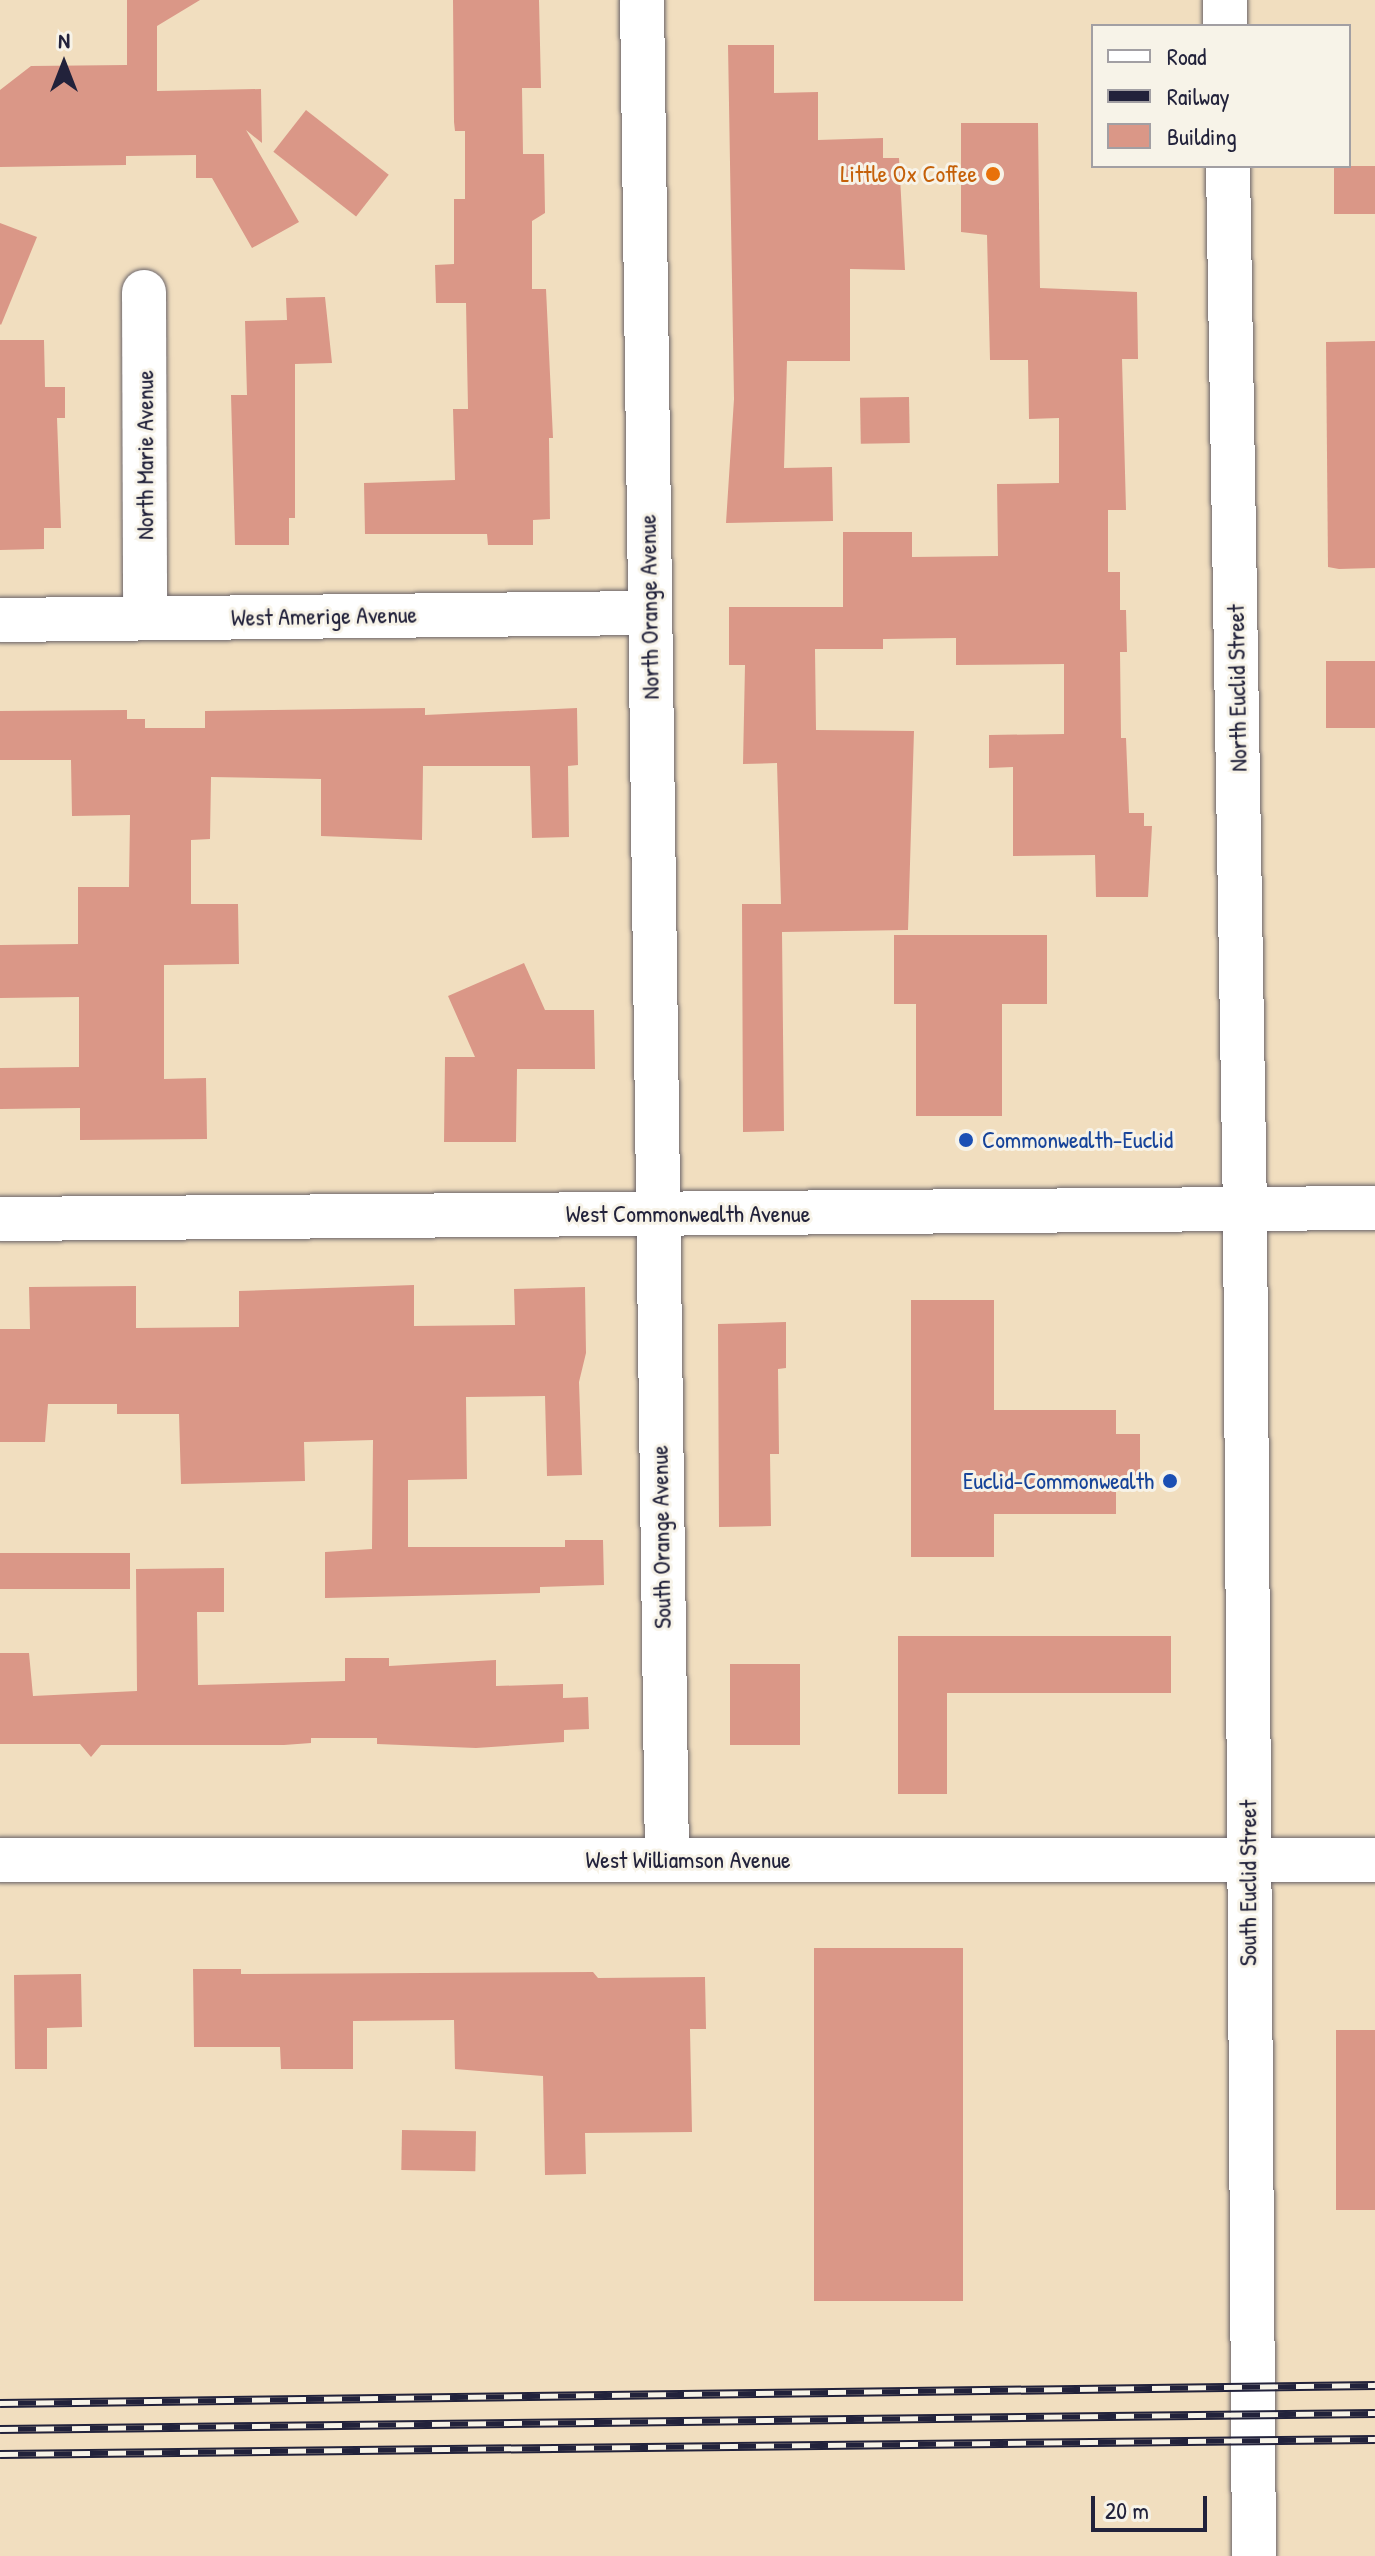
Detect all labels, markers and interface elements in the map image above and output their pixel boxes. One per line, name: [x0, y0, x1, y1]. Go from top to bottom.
north arrow: [24, 24, 104, 104]
legend: [1091, 24, 1351, 168]
text: N: [58, 25, 70, 55]
text: Road: [1167, 40, 1206, 72]
text: Railway: [1167, 80, 1230, 112]
text: Building: [1167, 120, 1237, 152]
place label: Little Ox Coffee: [841, 160, 977, 188]
marker: Little Ox Coffee: [984, 165, 1002, 183]
street label: North Marie Avenue: [131, 370, 159, 540]
street label: North Orange Avenue: [633, 514, 665, 700]
street label: West Amerige Avenue: [231, 600, 417, 632]
street label: North Euclid Street: [1221, 604, 1253, 772]
place label: Commonwealth-Euclid: [982, 1126, 1173, 1154]
marker: Commonwealth-Euclid: [957, 1131, 975, 1149]
street label: West Commonwealth Avenue: [566, 1200, 810, 1228]
street label: South Orange Avenue: [645, 1445, 677, 1629]
place label: Euclid-Commonwealth: [963, 1467, 1154, 1495]
marker: Euclid-Commonwealth: [1161, 1472, 1179, 1490]
street label: South Euclid Street: [1234, 1800, 1262, 1966]
street label: West Williamson Avenue: [585, 1846, 791, 1874]
scale bar: [1095, 2480, 1211, 2530]
text: 20 m: [1105, 2494, 1149, 2526]

